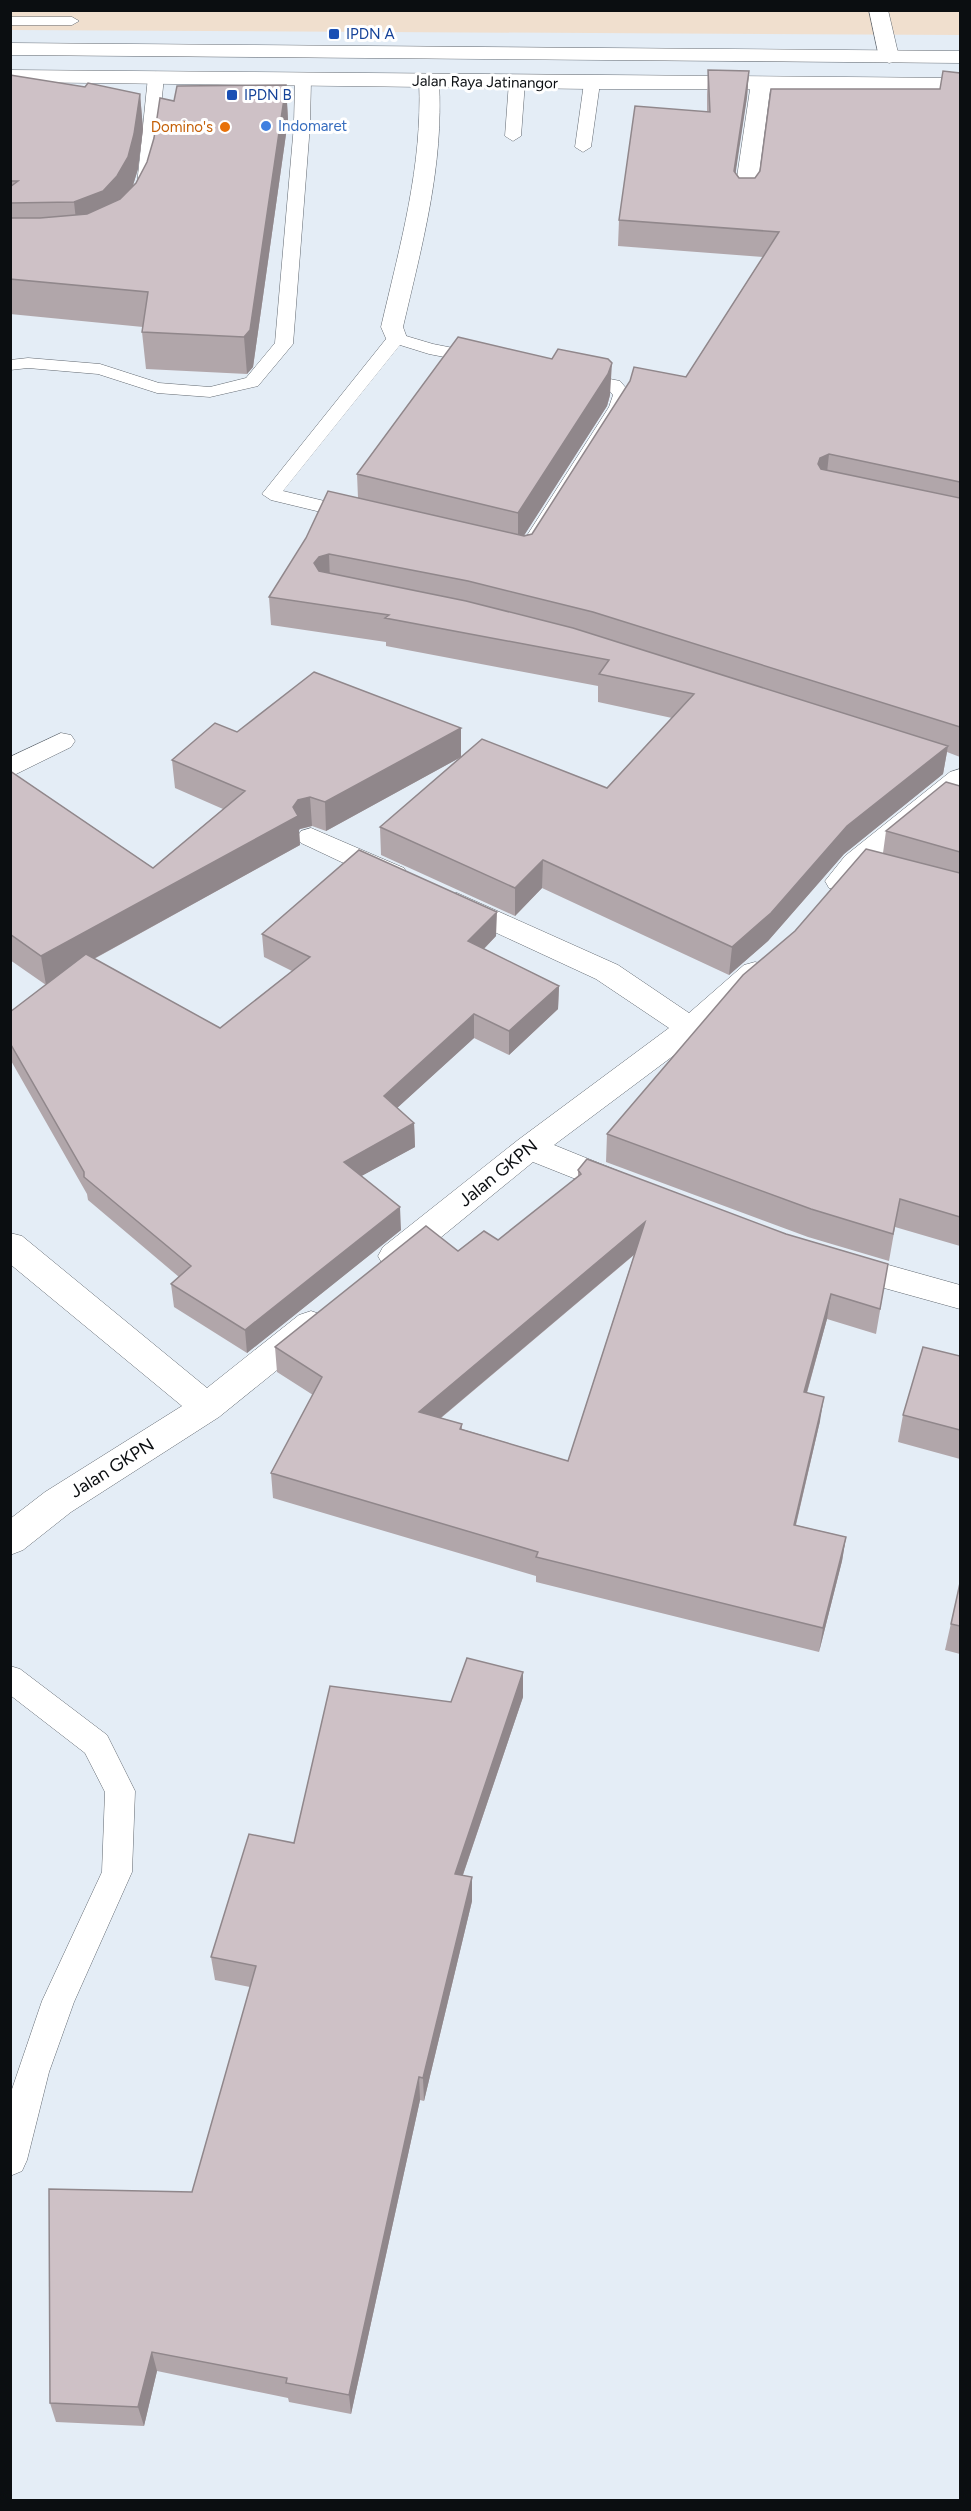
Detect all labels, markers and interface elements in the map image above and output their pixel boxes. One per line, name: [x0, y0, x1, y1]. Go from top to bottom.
place label: IPDN A: [346, 25, 395, 43]
marker: IPDN A: [327, 27, 341, 41]
street label: Jalan Raya Jatinangor: [412, 72, 558, 92]
place label: IPDN B: [244, 86, 292, 104]
marker: IPDN B: [225, 88, 239, 102]
place label: Indomaret: [278, 117, 348, 135]
place label: Domino's: [151, 118, 213, 136]
marker: Indomaret: [259, 119, 273, 133]
marker: Domino's: [218, 120, 232, 134]
street label: Jalan GKPN: [454, 1135, 542, 1211]
street label: Jalan GKPN: [66, 1433, 158, 1503]

